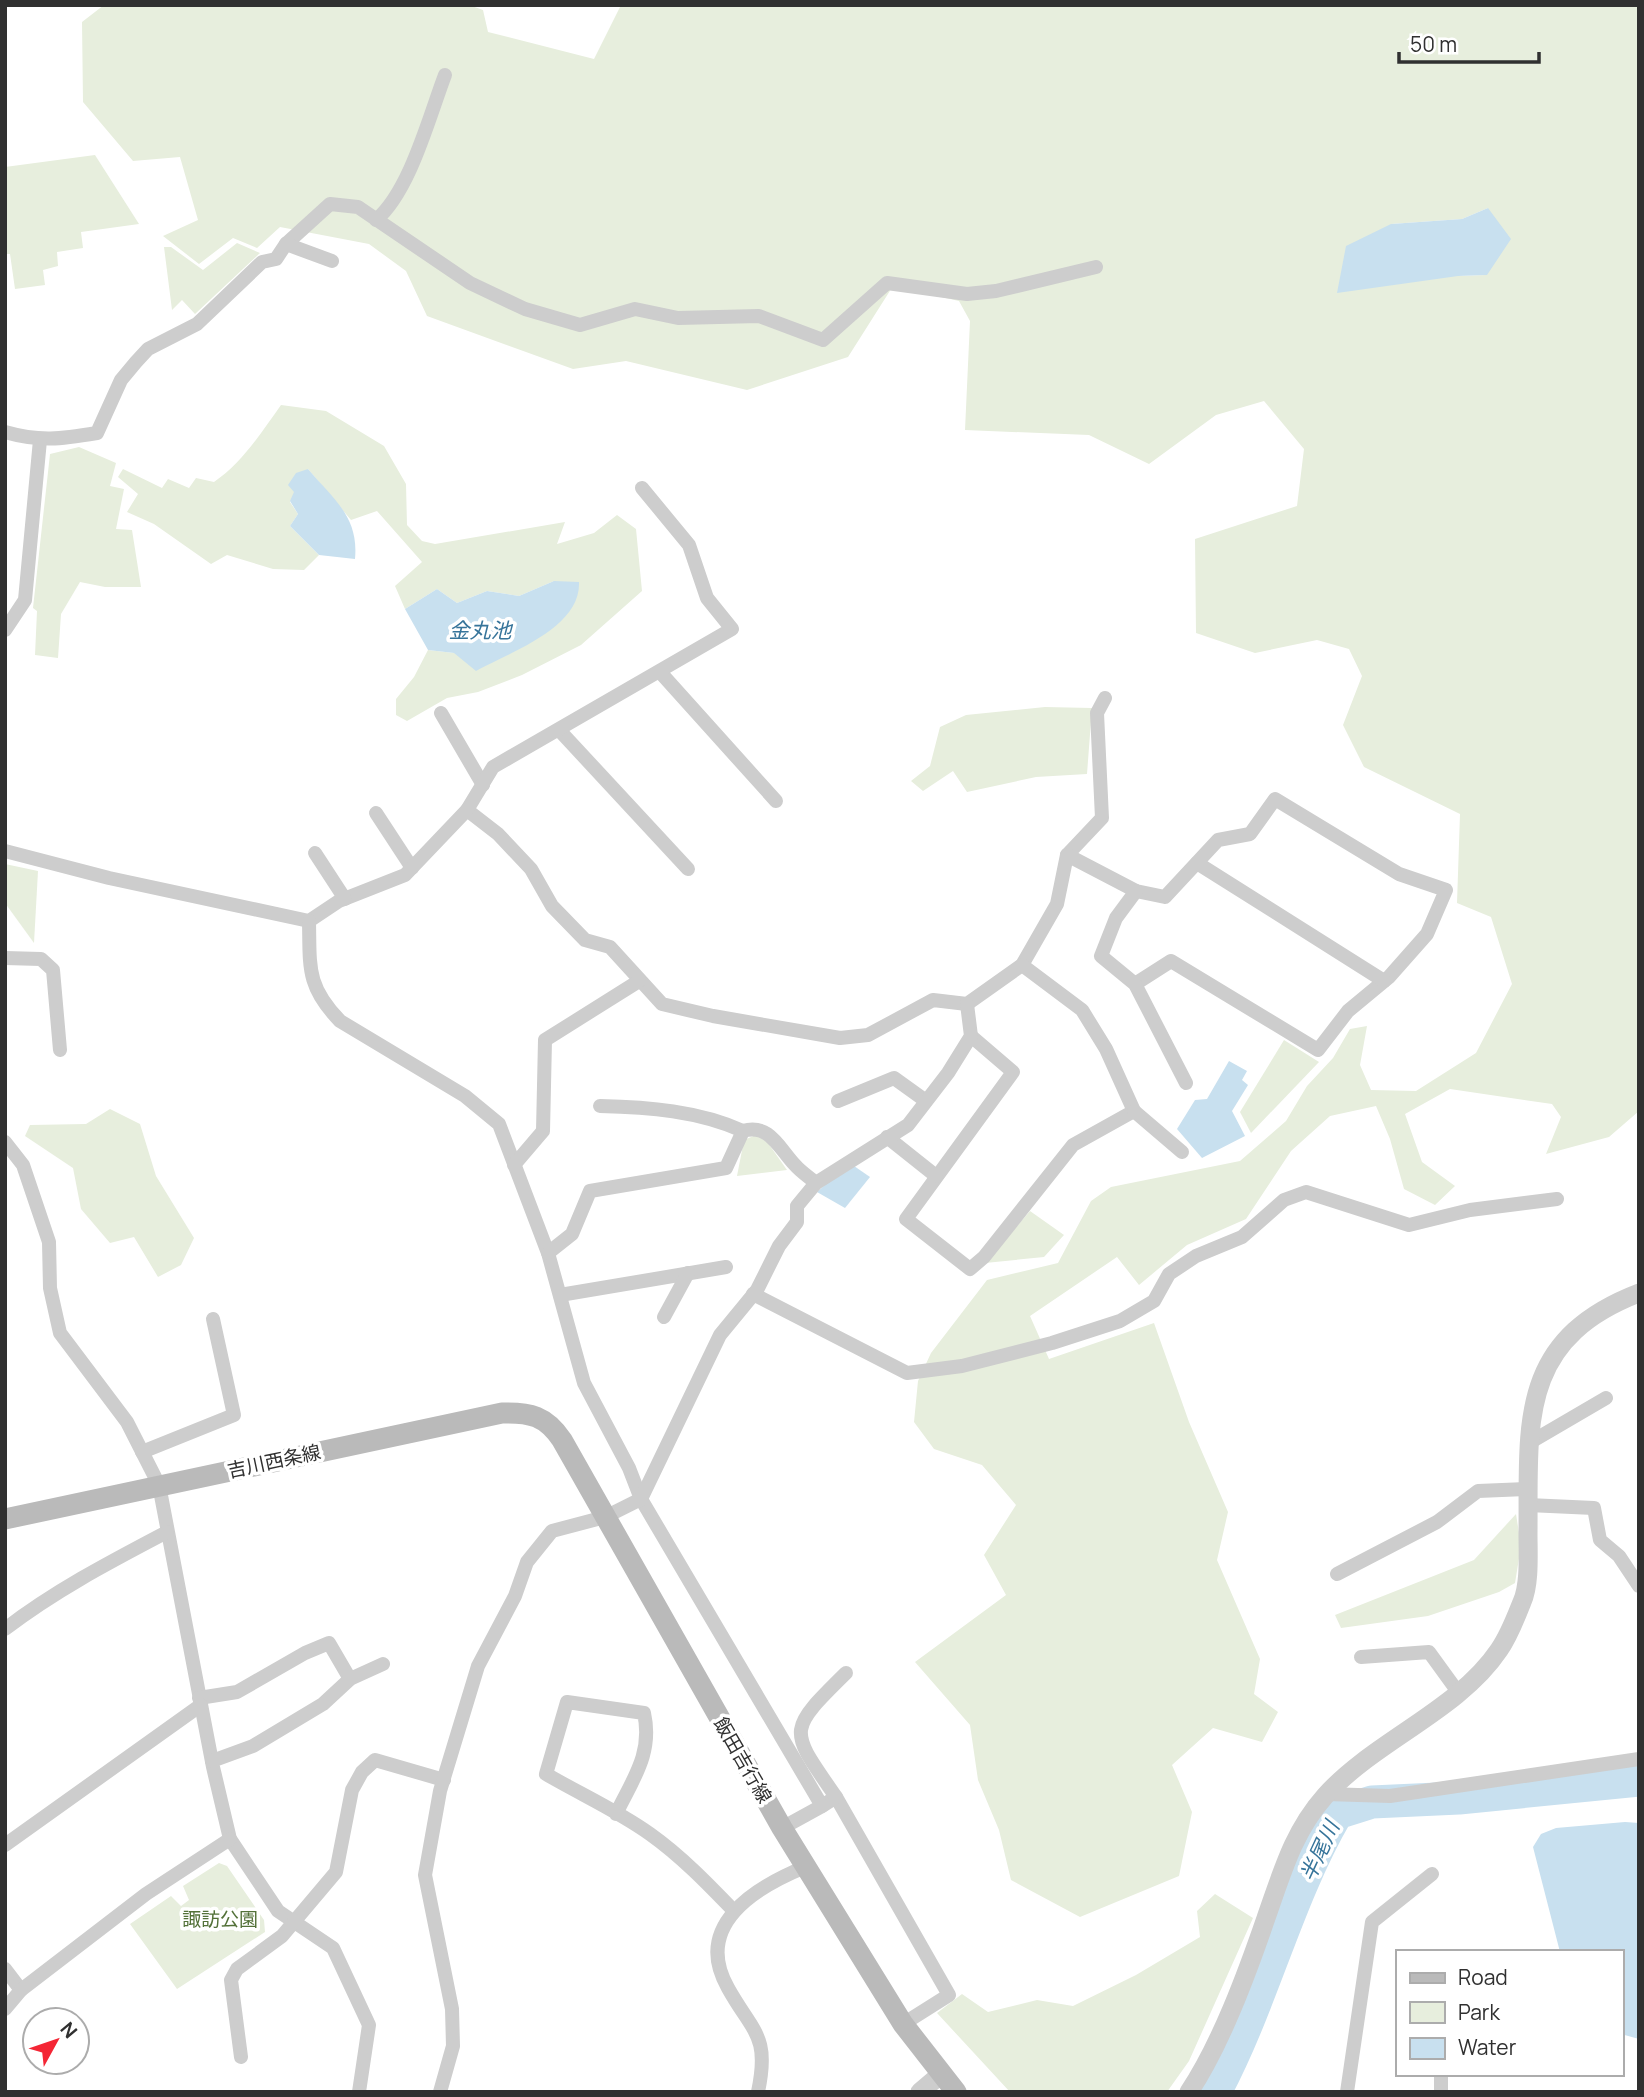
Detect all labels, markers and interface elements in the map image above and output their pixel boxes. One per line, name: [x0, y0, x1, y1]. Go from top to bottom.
scale bar: [1399, 21, 1539, 65]
text: 50 m: [1410, 30, 1457, 58]
water label: 金丸池: [449, 616, 513, 644]
street label: 吉川西条線: [225, 1438, 323, 1484]
street label: 飯田吉行線: [708, 1712, 778, 1808]
water label: 半尾川: [1293, 1815, 1346, 1885]
park label: 諏訪公園: [182, 1906, 258, 1932]
legend: [1396, 1950, 1623, 2076]
text: Road: [1458, 1963, 1508, 1991]
text: Park: [1458, 1998, 1500, 2026]
north arrow: [21, 2006, 91, 2076]
text: N: [55, 2016, 83, 2044]
text: Water: [1458, 2033, 1517, 2061]

